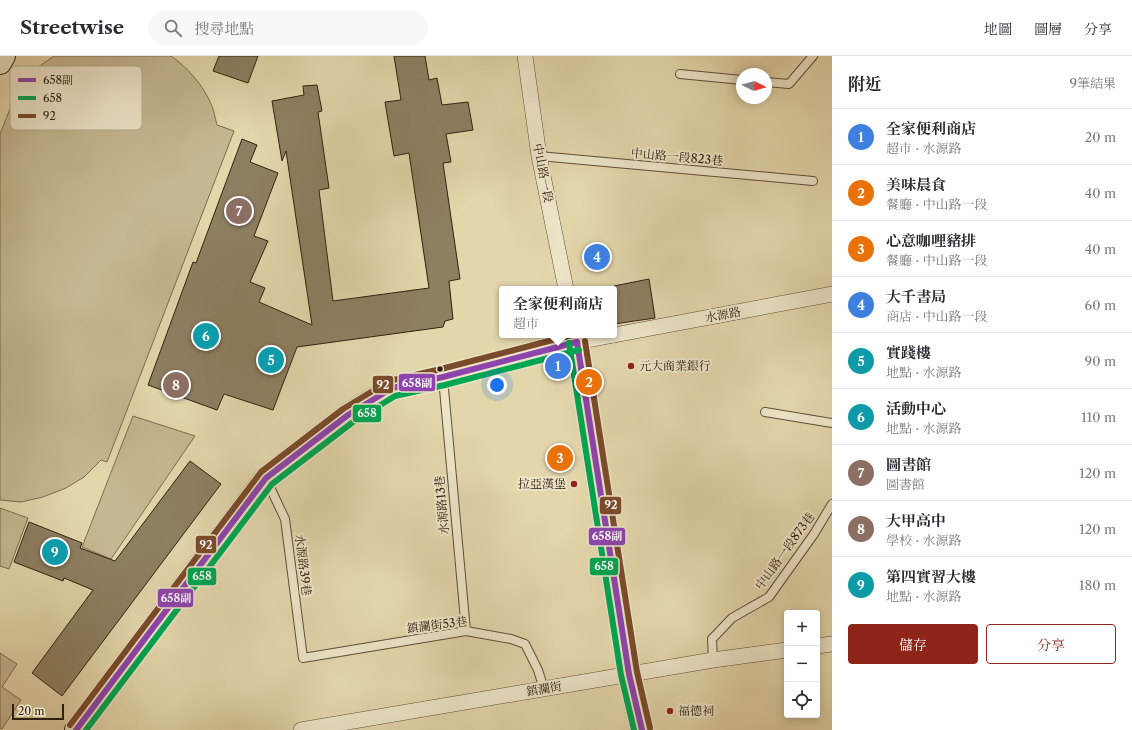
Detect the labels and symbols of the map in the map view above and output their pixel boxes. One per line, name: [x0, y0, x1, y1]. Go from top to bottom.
legend: [10, 66, 142, 130]
north arrow: [736, 68, 772, 104]
text: 658副: [43, 73, 73, 87]
text: 658: [43, 91, 62, 105]
text: 92: [43, 109, 56, 123]
street label: 中山路一段: [530, 142, 557, 204]
street label: 中山路一段823巷: [630, 145, 724, 168]
pin: 7: [226, 196, 252, 226]
pin: 4: [584, 242, 610, 272]
street label: 水源路: [704, 304, 742, 325]
pin: 6: [193, 321, 219, 351]
pin: 5: [258, 345, 284, 375]
pin: 1: [545, 351, 571, 381]
place label: 元大商業銀行: [639, 358, 711, 373]
marker: 元大商業銀行: [626, 361, 636, 371]
unlabelled marker: [435, 364, 445, 374]
pin: 2: [576, 367, 602, 397]
pin: 8: [163, 370, 189, 400]
line badge: 658副: [398, 373, 436, 392]
line badge: 92: [372, 375, 394, 394]
your location: [487, 375, 507, 395]
text: 658副: [402, 376, 432, 390]
text: 92: [376, 378, 390, 392]
line badge: 658: [352, 404, 382, 423]
text: 658: [357, 406, 377, 420]
pin: 3: [547, 443, 573, 473]
street label: 水源路13巷: [431, 475, 452, 535]
place label: 拉亞漢堡: [518, 476, 566, 491]
marker: 拉亞漢堡: [569, 479, 579, 489]
line badge: 92: [599, 496, 622, 515]
text: 92: [604, 498, 618, 512]
street label: 中山路一段873巷: [752, 509, 818, 592]
line badge: 658副: [588, 527, 626, 546]
text: 658副: [592, 529, 622, 543]
street label: 水源路39巷: [292, 533, 315, 596]
line badge: 92: [195, 535, 217, 554]
pin: 9: [42, 537, 68, 567]
text: 92: [199, 538, 213, 552]
line badge: 658: [589, 557, 619, 576]
text: 658: [594, 559, 614, 573]
line badge: 658: [187, 567, 217, 586]
text: 658: [192, 569, 212, 583]
line badge: 658副: [157, 588, 194, 608]
text: 658副: [161, 591, 191, 605]
street label: 鎮瀾街53巷: [406, 613, 468, 636]
street label: 鎮瀾街: [525, 678, 564, 699]
scale bar: [12, 702, 64, 721]
place label: 福德祠: [678, 703, 714, 718]
marker: 福德祠: [665, 706, 675, 716]

